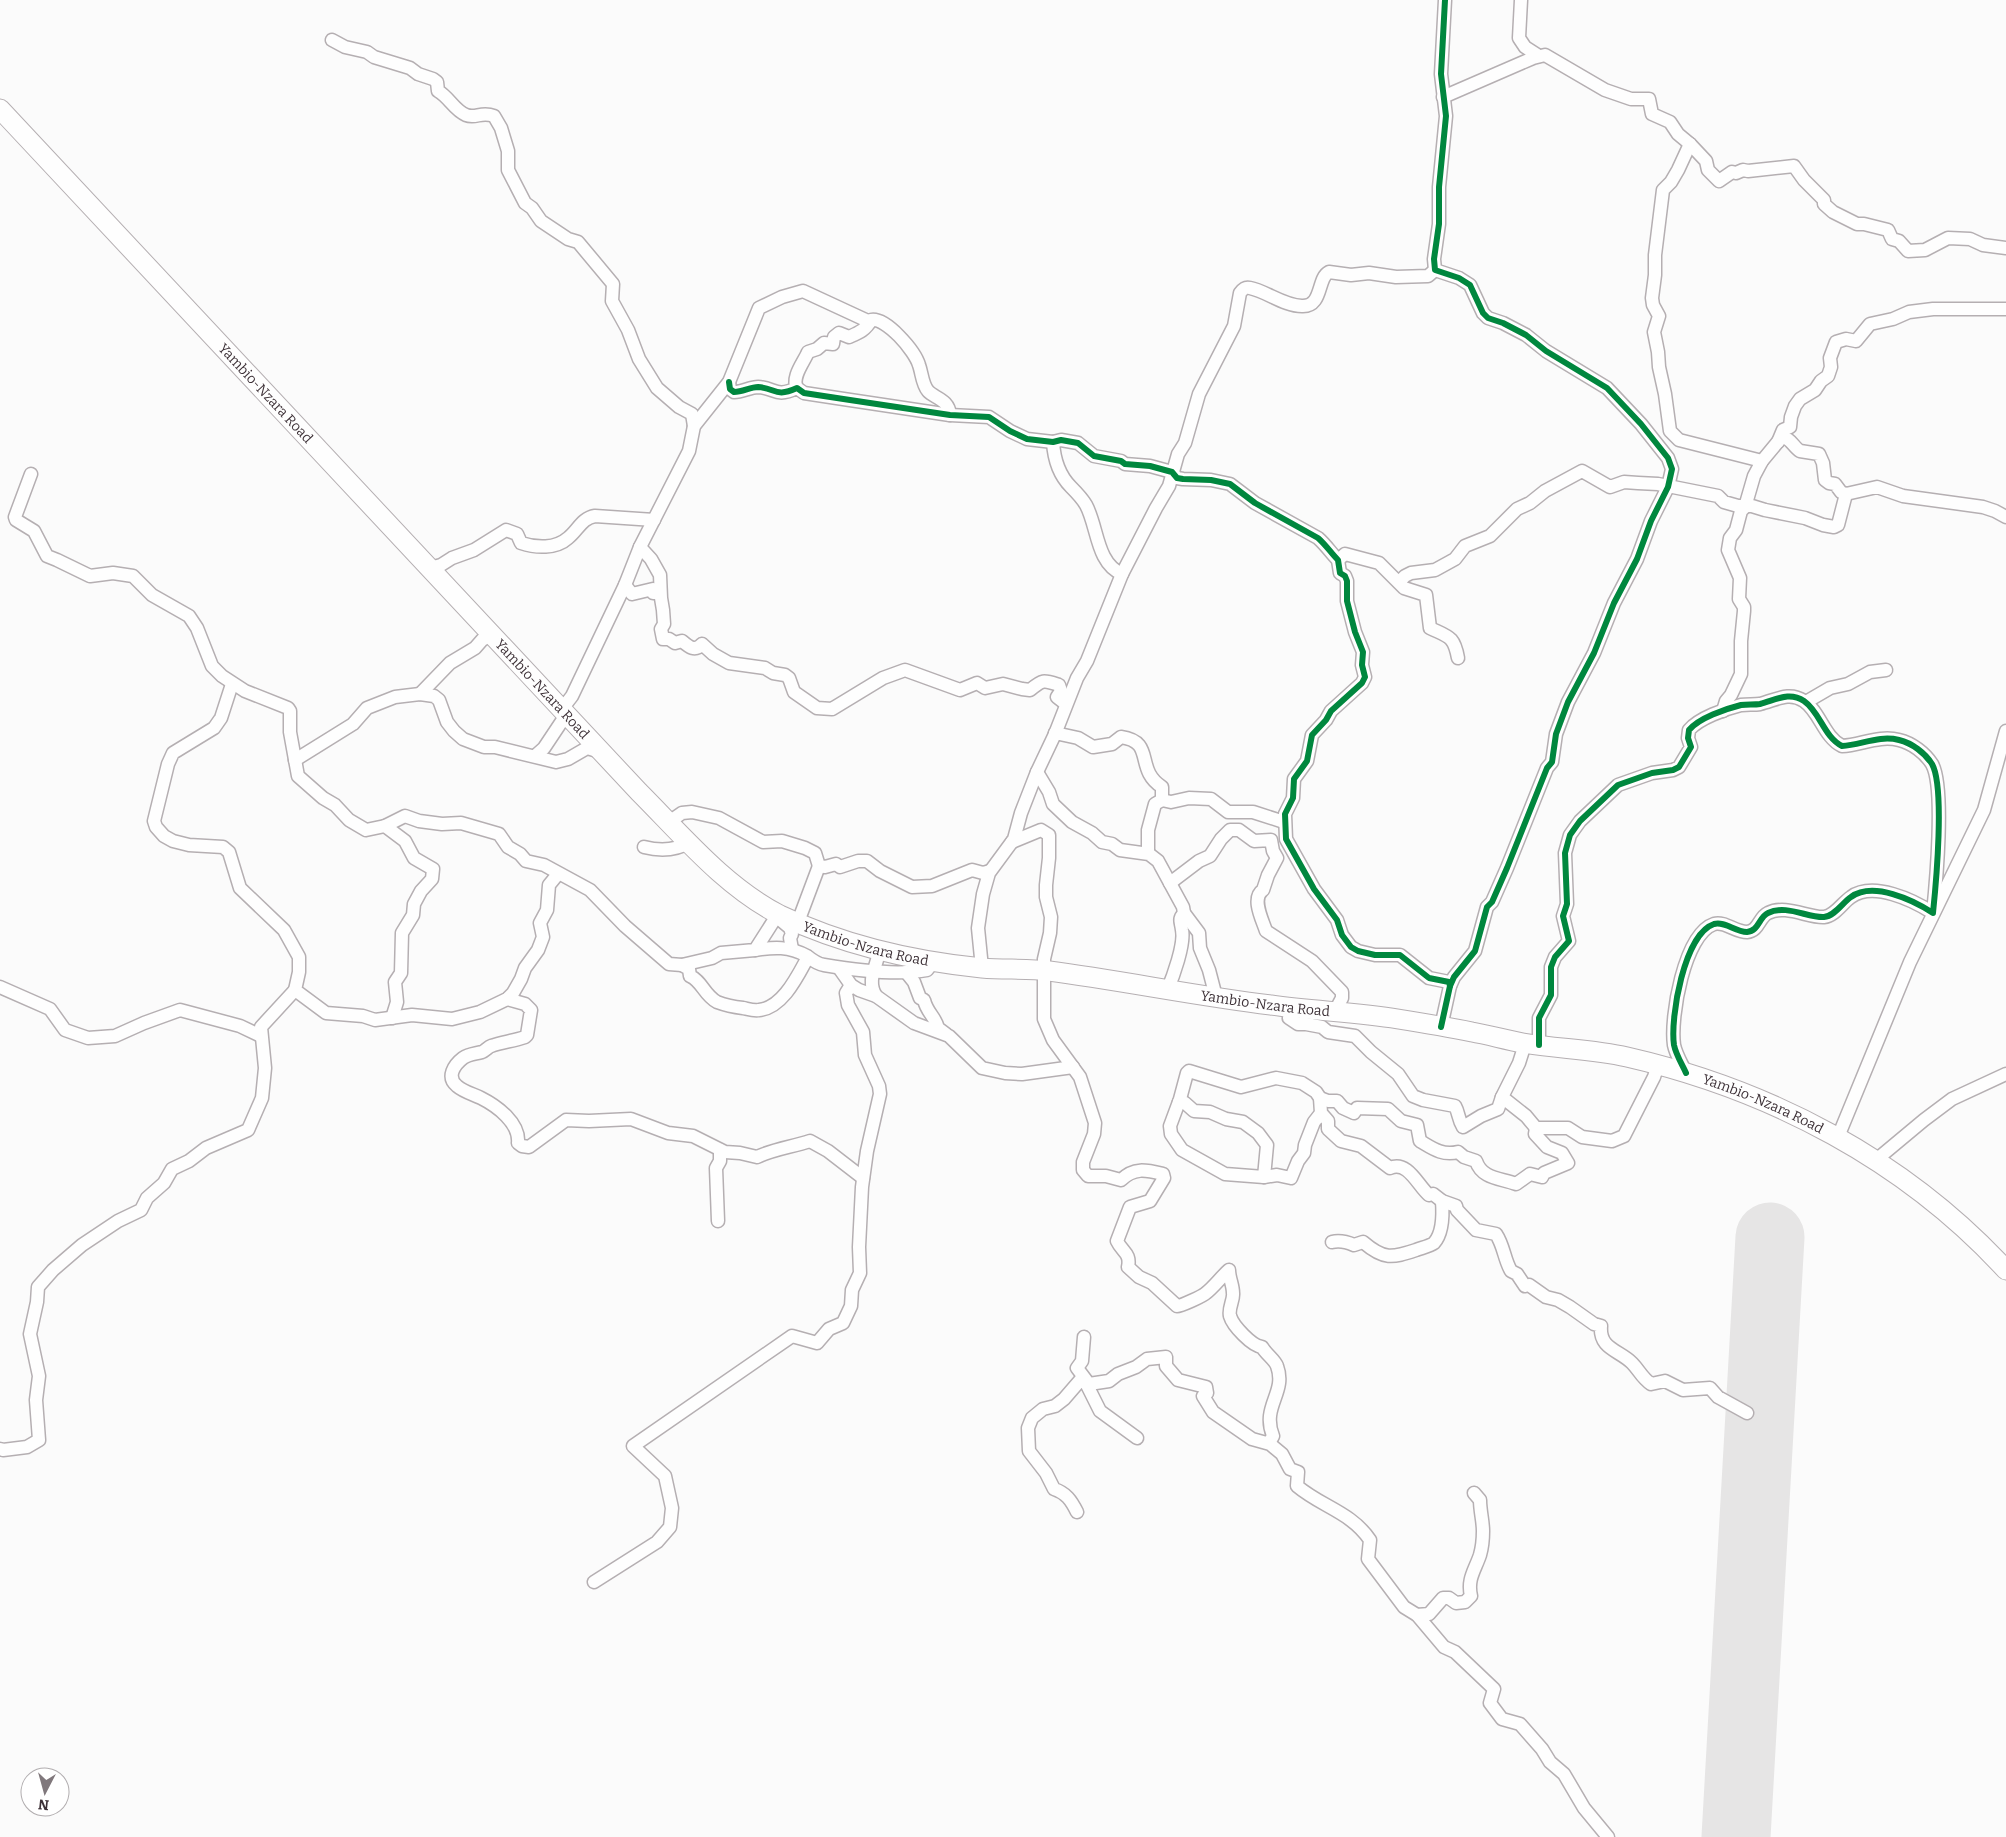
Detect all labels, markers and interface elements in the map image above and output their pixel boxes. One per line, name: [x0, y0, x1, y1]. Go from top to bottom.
street label: Yambio-Nzara Road: [215, 340, 316, 446]
street label: Yambio-Nzara Road: [492, 635, 593, 742]
street label: Yambio-Nzara Road: [800, 918, 930, 969]
street label: Yambio-Nzara Road: [1199, 987, 1331, 1020]
street label: Yambio-Nzara Road: [1700, 1070, 1827, 1137]
north arrow: [20, 1767, 70, 1817]
text: N: [37, 1795, 50, 1813]

